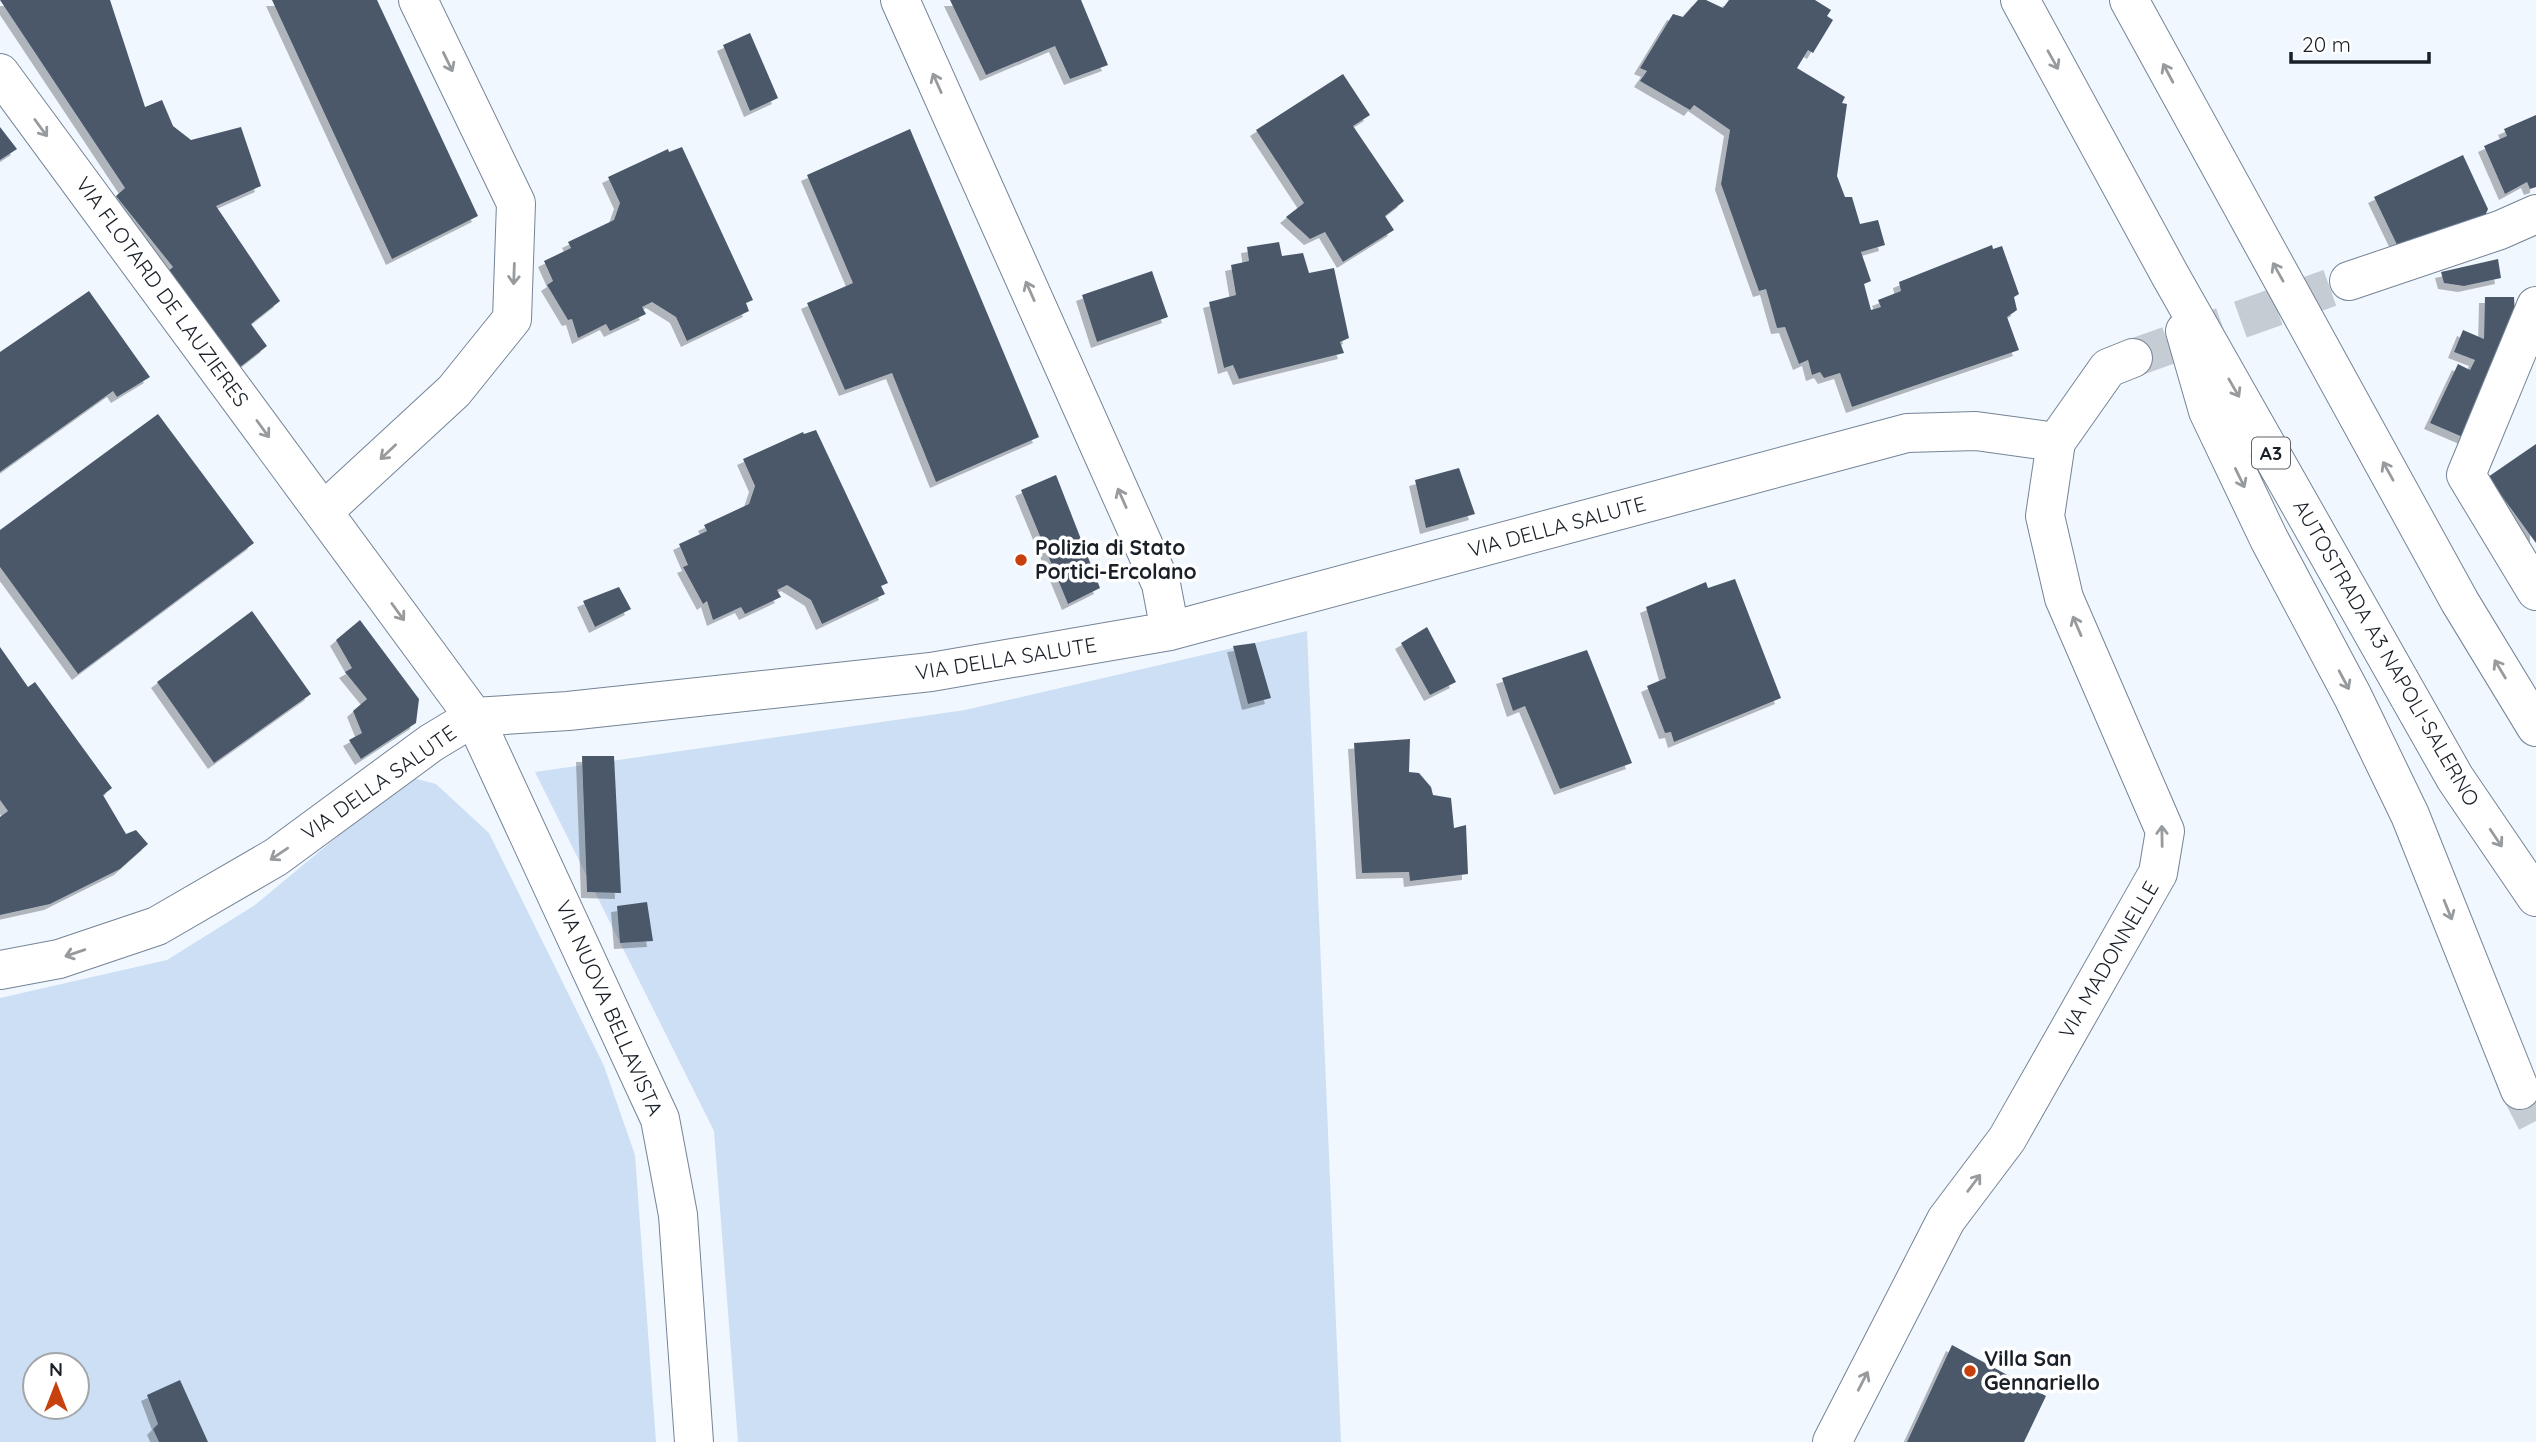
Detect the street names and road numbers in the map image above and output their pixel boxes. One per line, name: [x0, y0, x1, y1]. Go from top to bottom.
street label: VIA FLOTARD DE LAUZIERES: [71, 171, 255, 411]
road number: A3: [2252, 437, 2290, 468]
street label: VIA DELLA SALUTE: [1465, 490, 1648, 562]
street label: AUTOSTRADA A3 NAPOLI-SALERNO: [2288, 495, 2486, 810]
street label: VIA DELLA SALUTE: [913, 631, 1098, 685]
street label: VIA DELLA SALUTE: [296, 719, 461, 845]
street label: VIA MADONNELLE: [2053, 876, 2164, 1043]
street label: VIA NUOVA BELLAVISTA: [551, 896, 669, 1119]

